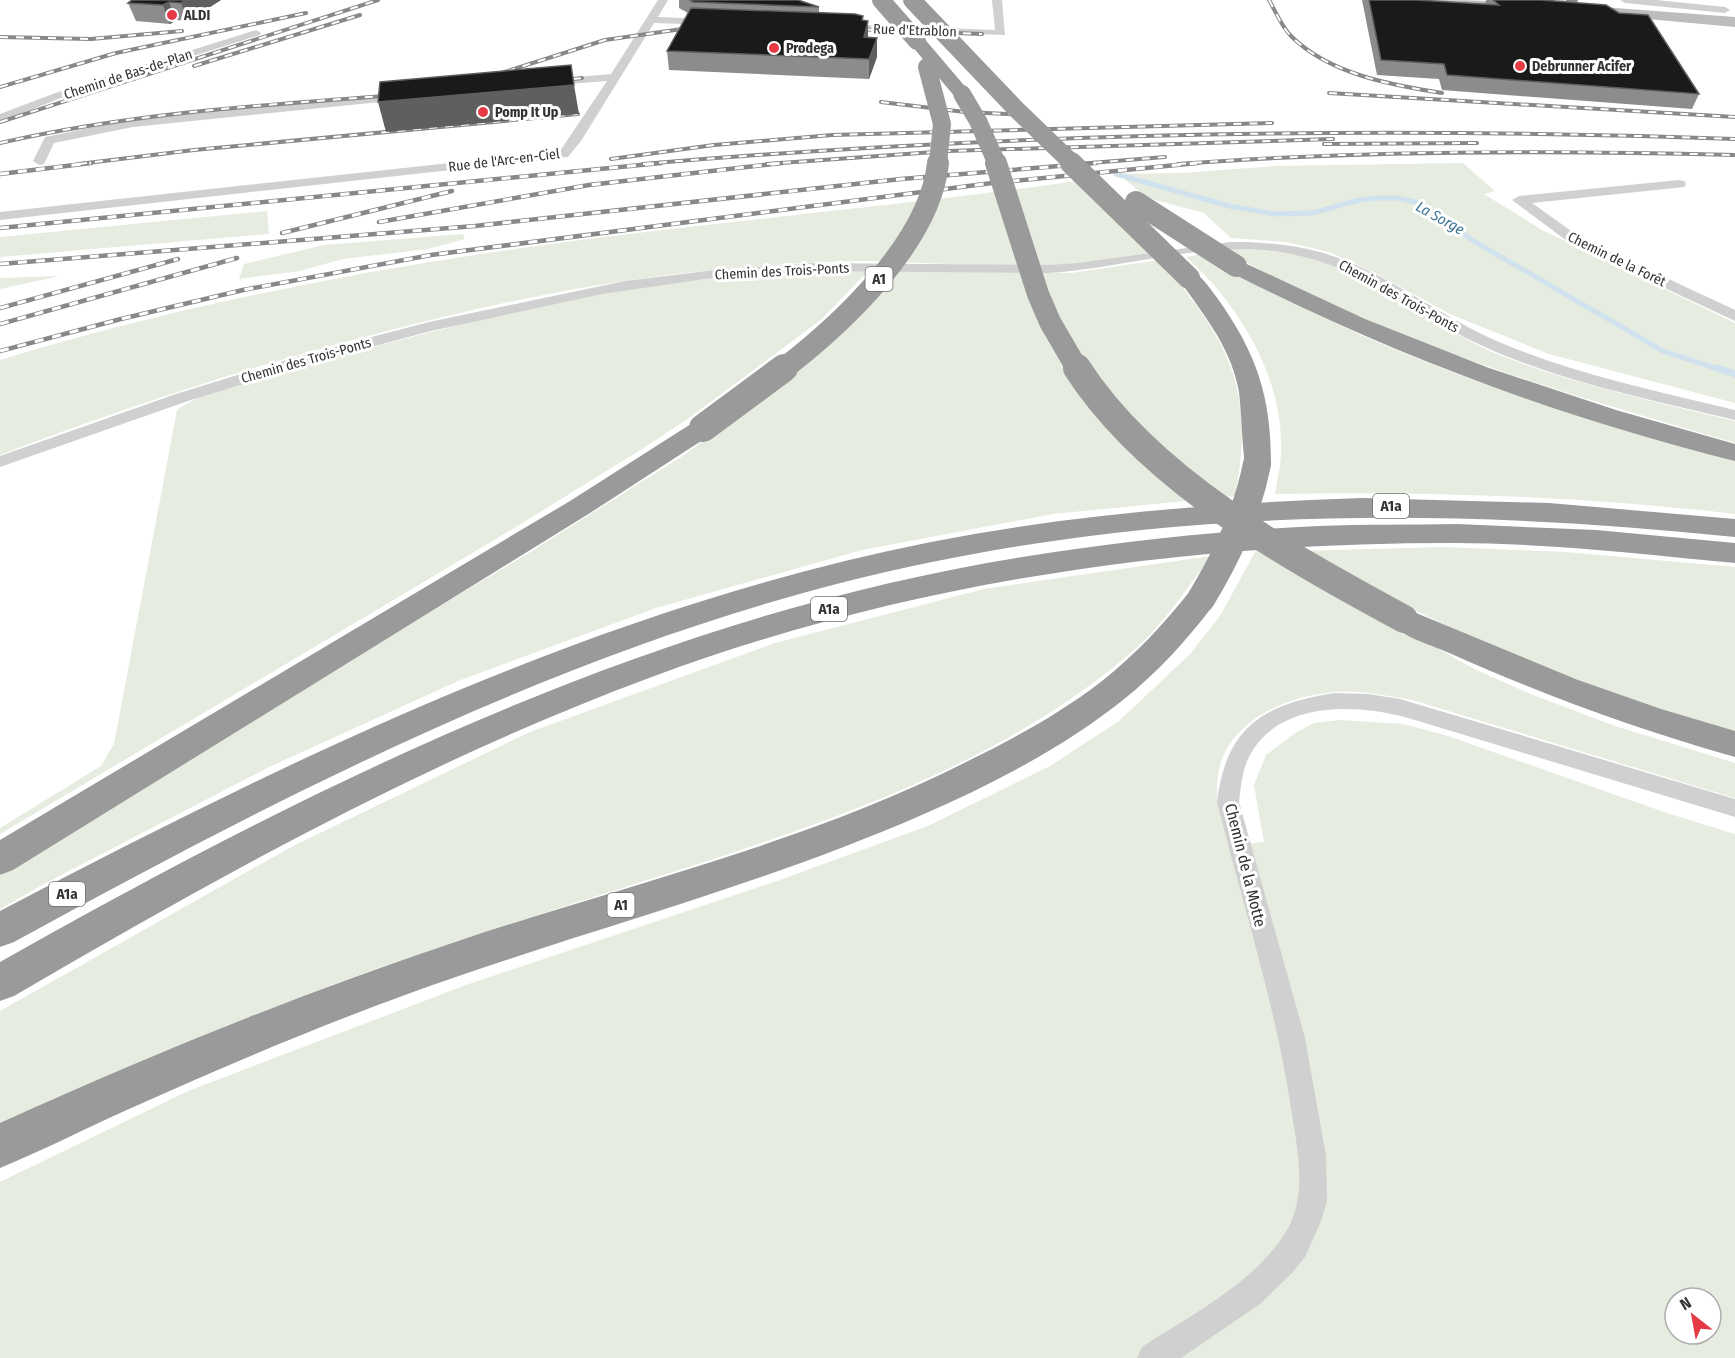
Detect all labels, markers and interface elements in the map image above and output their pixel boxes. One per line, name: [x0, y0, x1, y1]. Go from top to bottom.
place label: ALDI: [183, 7, 210, 24]
marker: ALDI: [165, 8, 179, 22]
street label: Rue d'Etrablon: [873, 21, 957, 40]
place label: Prodega: [786, 40, 834, 57]
marker: Prodega: [767, 41, 781, 55]
street label: Chemin de Bas-de-Plan: [62, 46, 195, 103]
place label: Debrunner Acifer: [1532, 58, 1632, 75]
marker: Debrunner Acifer: [1513, 59, 1527, 73]
place label: Pomp It Up: [495, 104, 559, 121]
marker: Pomp It Up: [476, 105, 490, 119]
street label: Rue de l'Arc-en-Ciel: [447, 145, 561, 176]
water label: La Sorge: [1413, 197, 1467, 239]
street label: Chemin de la Forêt: [1565, 228, 1669, 291]
street label: Chemin des Trois-Ponts: [1336, 256, 1462, 336]
street label: Chemin des Trois-Ponts: [714, 259, 850, 284]
road number: A1: [866, 267, 892, 291]
street label: Chemin des Trois-Ponts: [239, 334, 373, 387]
road number: A1a: [1373, 494, 1409, 518]
road number: A1a: [811, 597, 847, 621]
street label: Chemin de la Motte: [1221, 801, 1270, 929]
road number: A1a: [49, 882, 85, 906]
road number: A1: [608, 893, 634, 917]
north arrow: [1663, 1286, 1723, 1346]
text: N: [1677, 1293, 1695, 1314]

